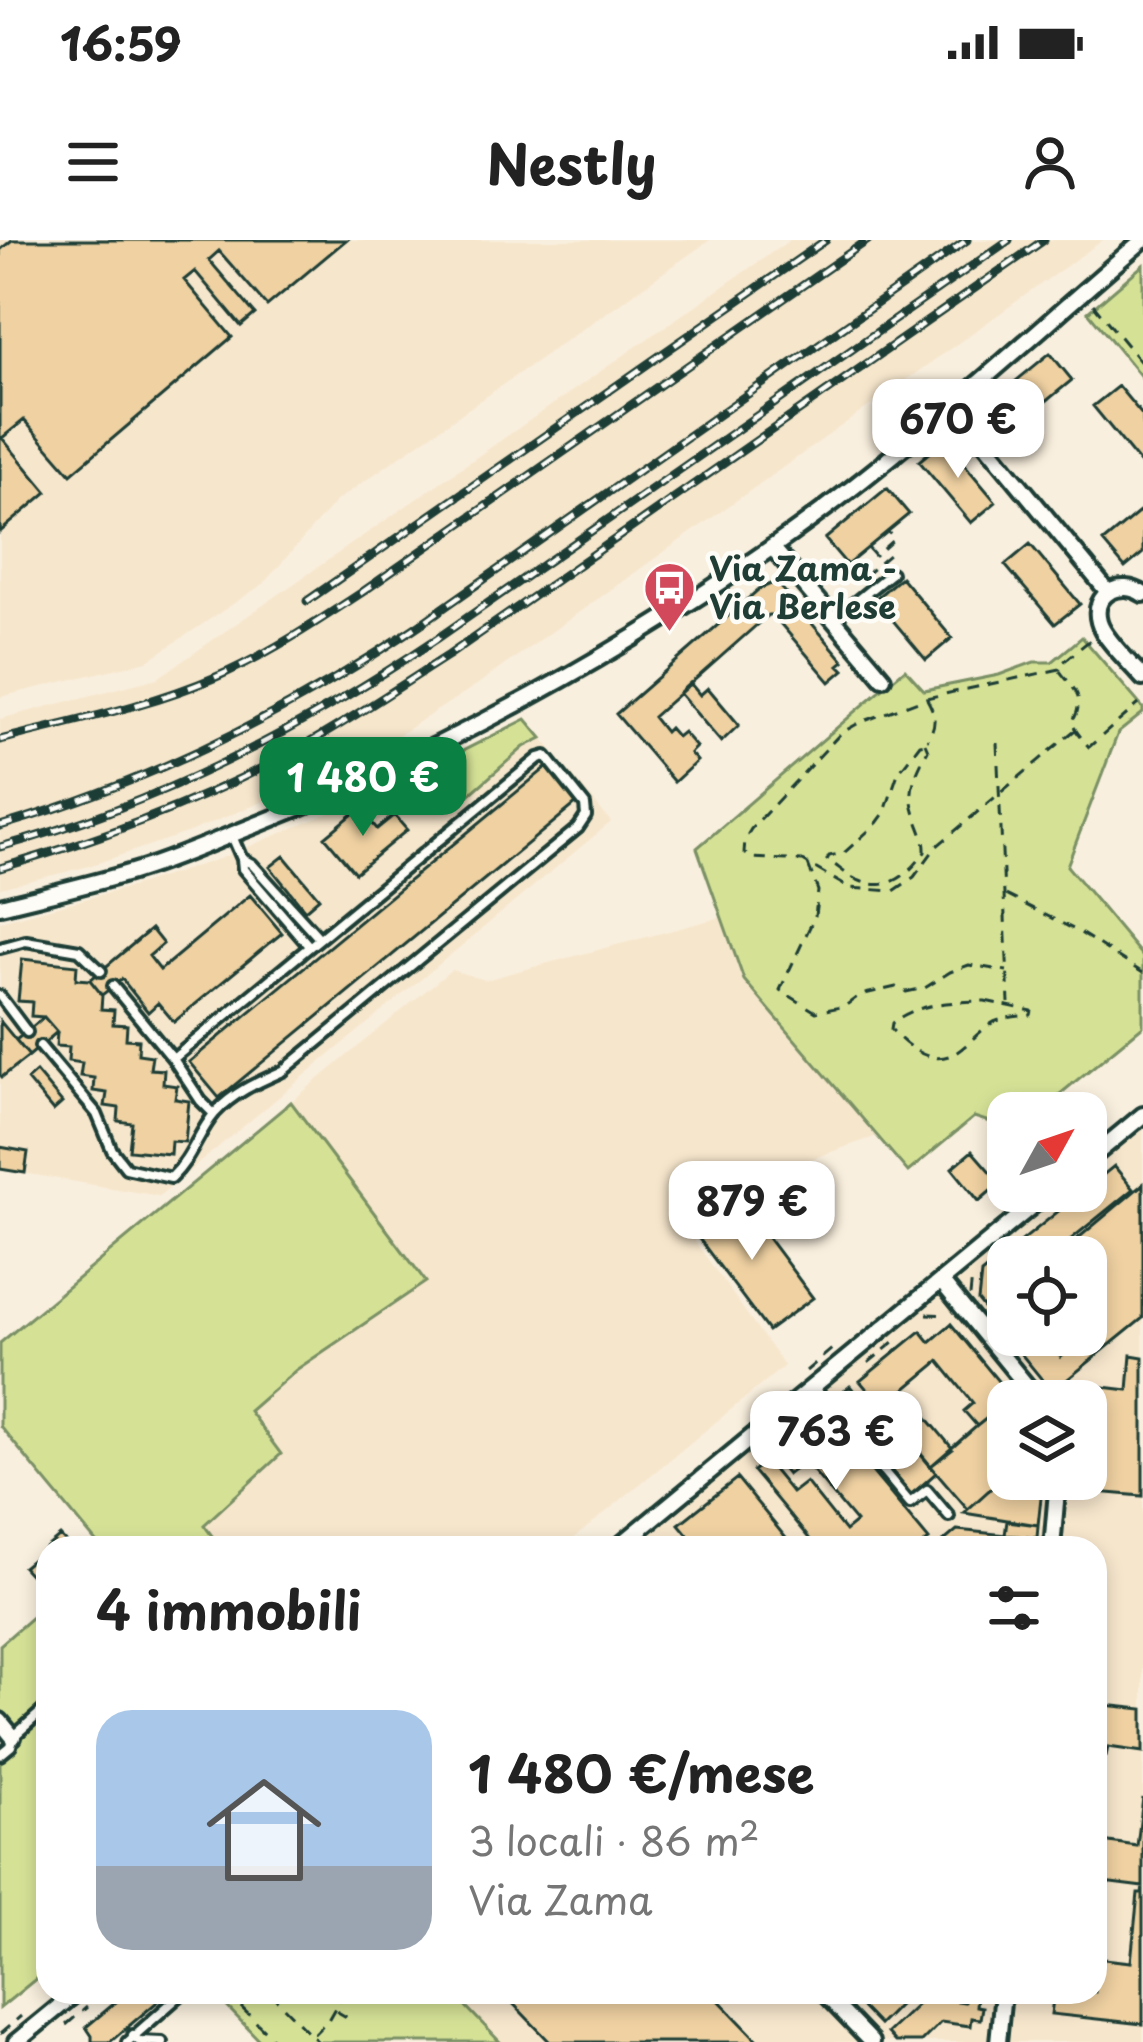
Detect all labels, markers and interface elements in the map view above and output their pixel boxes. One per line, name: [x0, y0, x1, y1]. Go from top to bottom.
text: 16:59: [60, 8, 182, 76]
text: Nestly: [486, 122, 657, 203]
icon: menu: [60, 129, 126, 195]
icon: person: [1017, 129, 1083, 195]
pin: 670 €: [874, 379, 1042, 481]
text: 670 €: [899, 388, 1017, 447]
place label: Via Zama - Via Berlese: [709, 542, 897, 630]
bus stop icon: Via Zama - Via Berlese: [642, 560, 698, 634]
pin: 1 480 €: [252, 737, 474, 839]
text: 1 480 €: [286, 746, 440, 805]
north arrow: [987, 1092, 1107, 1212]
map controls: [987, 1092, 1107, 1500]
pin: 879 €: [668, 1161, 836, 1263]
text: 879 €: [696, 1170, 808, 1229]
button: locate: [987, 1236, 1107, 1356]
button: layers: [987, 1380, 1107, 1500]
pin: 763 €: [752, 1391, 920, 1493]
text: 763 €: [777, 1400, 895, 1459]
text: 4 immobili: [96, 1570, 361, 1647]
icon: filters: [981, 1575, 1047, 1641]
text: 1 480 €/mese: [468, 1733, 815, 1810]
icon: home: [192, 1758, 336, 1902]
text: 3 locali · 86 m²: [468, 1810, 760, 1869]
text: Via Zama: [468, 1869, 653, 1928]

